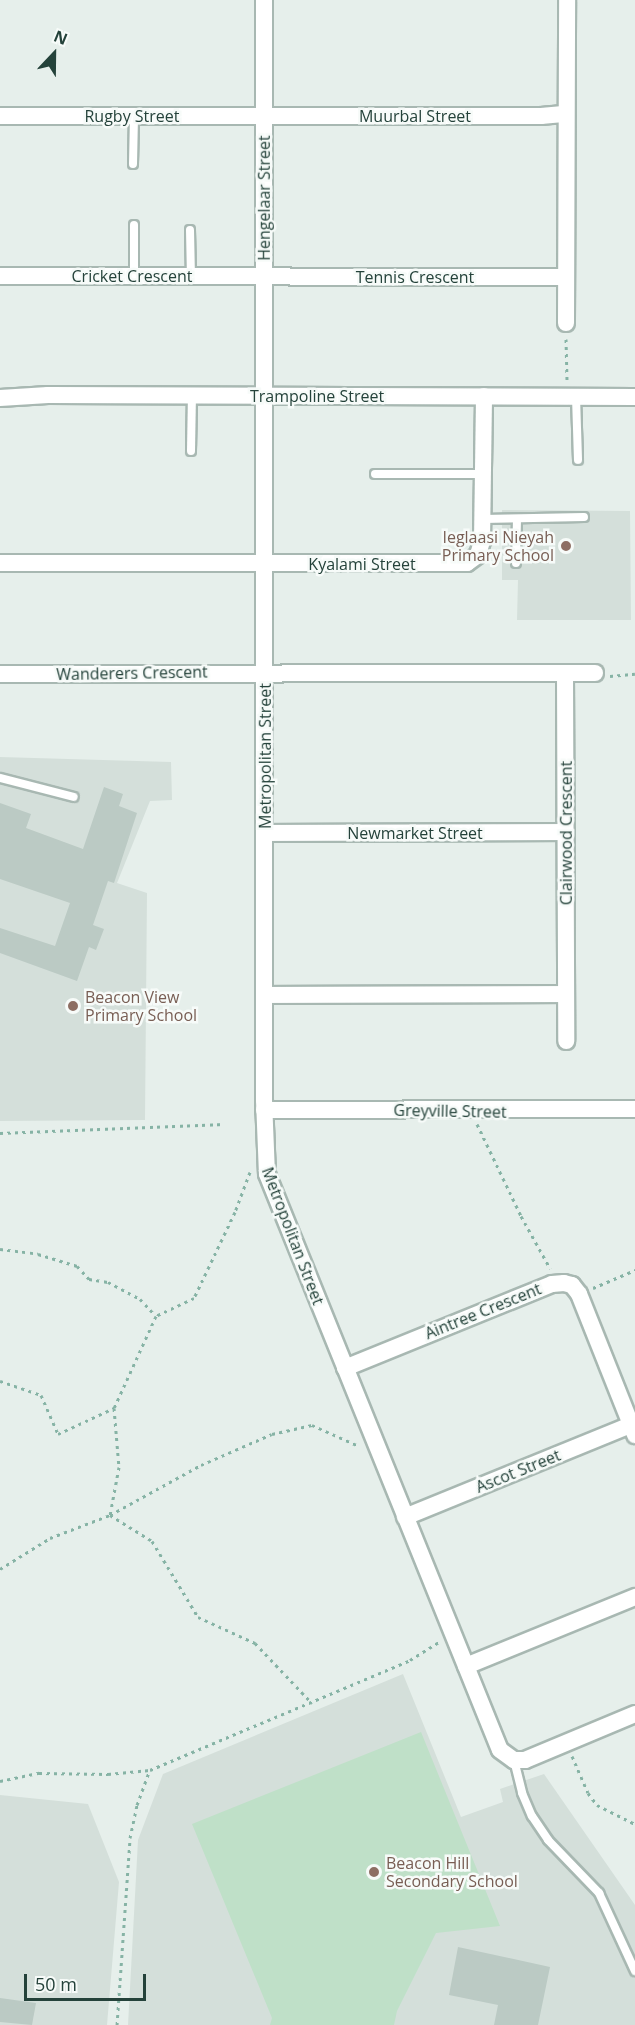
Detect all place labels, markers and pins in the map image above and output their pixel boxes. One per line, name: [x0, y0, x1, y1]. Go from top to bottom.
place label: Ieglaasi Nieyah Primary School: [442, 527, 554, 565]
marker: Ieglaasi Nieyah Primary School: [559, 539, 573, 553]
place label: Beacon View Primary School: [85, 987, 197, 1025]
marker: Beacon View Primary School: [66, 999, 80, 1013]
place label: Beacon Hill Secondary School: [386, 1853, 518, 1891]
marker: Beacon Hill Secondary School: [367, 1865, 381, 1879]

